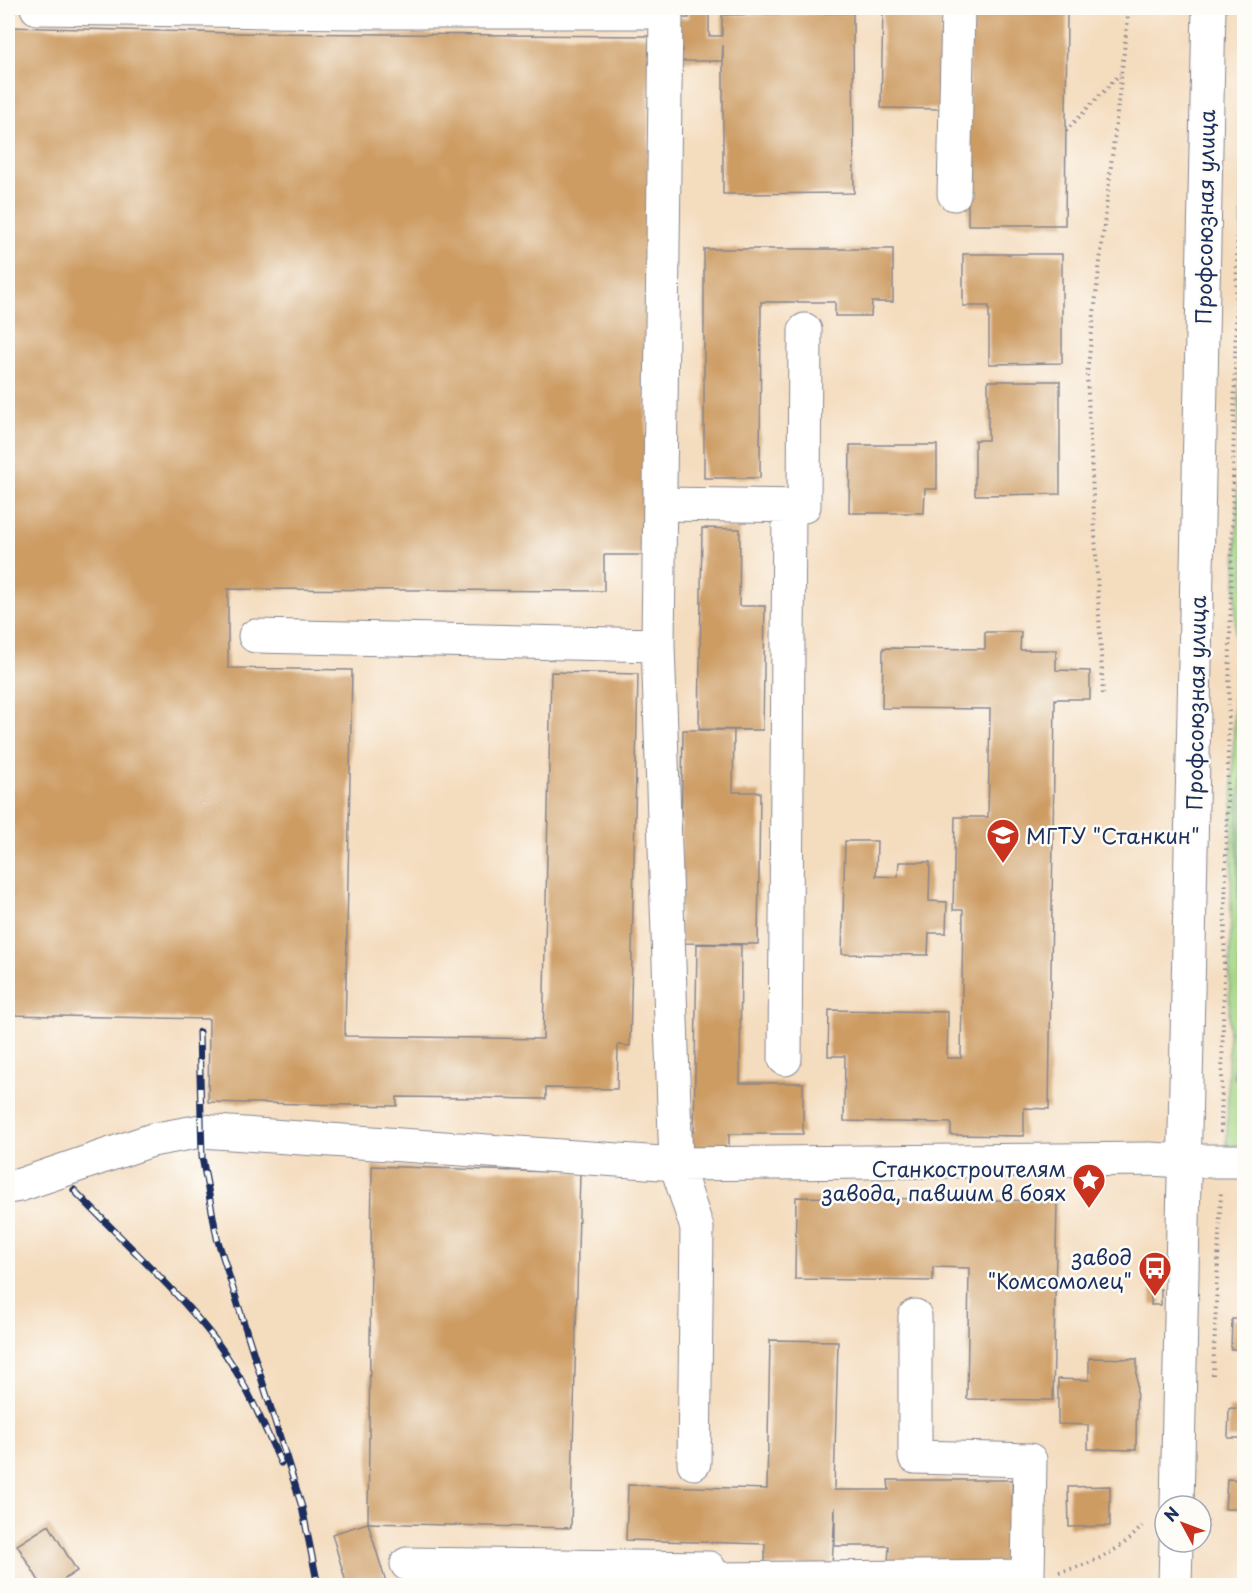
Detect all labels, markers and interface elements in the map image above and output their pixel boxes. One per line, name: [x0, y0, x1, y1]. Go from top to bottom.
street label: Профсоюзная улица: [1186, 109, 1222, 325]
street label: Профсоюзная улица: [1177, 595, 1213, 811]
school or university icon: МГТУ "Станкин": [985, 817, 1021, 864]
place label: МГТУ "Станкин": [1026, 819, 1200, 851]
place label: Станкостроителям завода, павшим в боях: [821, 1152, 1066, 1208]
place icon: Станкостроителям завода, павшим в боях: [1071, 1162, 1107, 1209]
place label: завод "Комсомолец": [987, 1240, 1132, 1296]
bus stop icon: завод "Комсомолец": [1137, 1250, 1173, 1297]
north arrow: [1153, 1494, 1213, 1554]
text: N: [1158, 1501, 1184, 1526]

